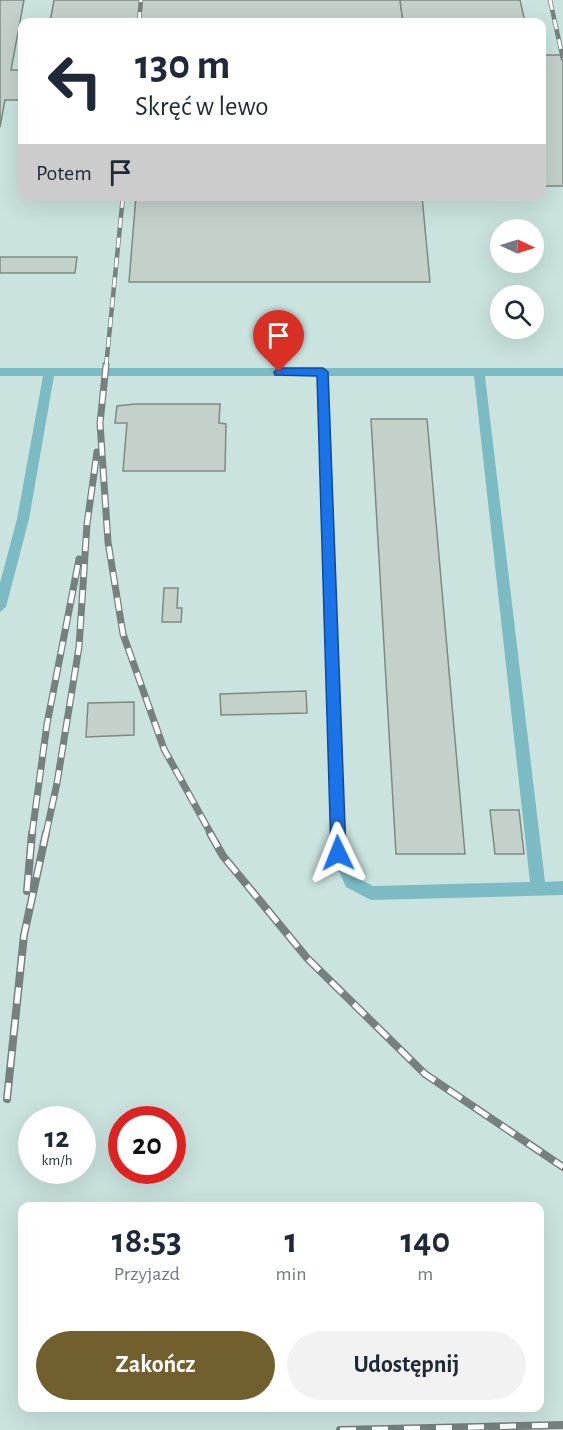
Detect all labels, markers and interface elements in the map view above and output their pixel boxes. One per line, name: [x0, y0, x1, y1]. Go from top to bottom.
icon: left: [36, 42, 114, 120]
text: 130 m: [135, 44, 230, 86]
text: Skręć w lewo: [135, 93, 269, 120]
icon: arrive: [104, 156, 137, 189]
text: Potem: [36, 162, 92, 184]
north arrow: [490, 219, 544, 273]
map controls: [490, 219, 544, 339]
button: search: [490, 285, 544, 339]
pin: [253, 310, 304, 372]
icon: arrive: [262, 319, 295, 352]
position arrow: [306, 821, 370, 885]
speed limit sign: 20: [108, 1106, 186, 1184]
text: 12: [45, 1123, 69, 1153]
text: km/h: [42, 1153, 72, 1168]
text: 18:53: [112, 1223, 182, 1259]
text: 1: [285, 1223, 298, 1259]
text: 140: [400, 1223, 450, 1259]
text: Przyjazd: [114, 1264, 180, 1284]
text: min: [276, 1264, 307, 1284]
text: m: [417, 1264, 433, 1284]
button: Zakończ: [36, 1331, 275, 1400]
button: Udostępnij: [287, 1331, 526, 1400]

